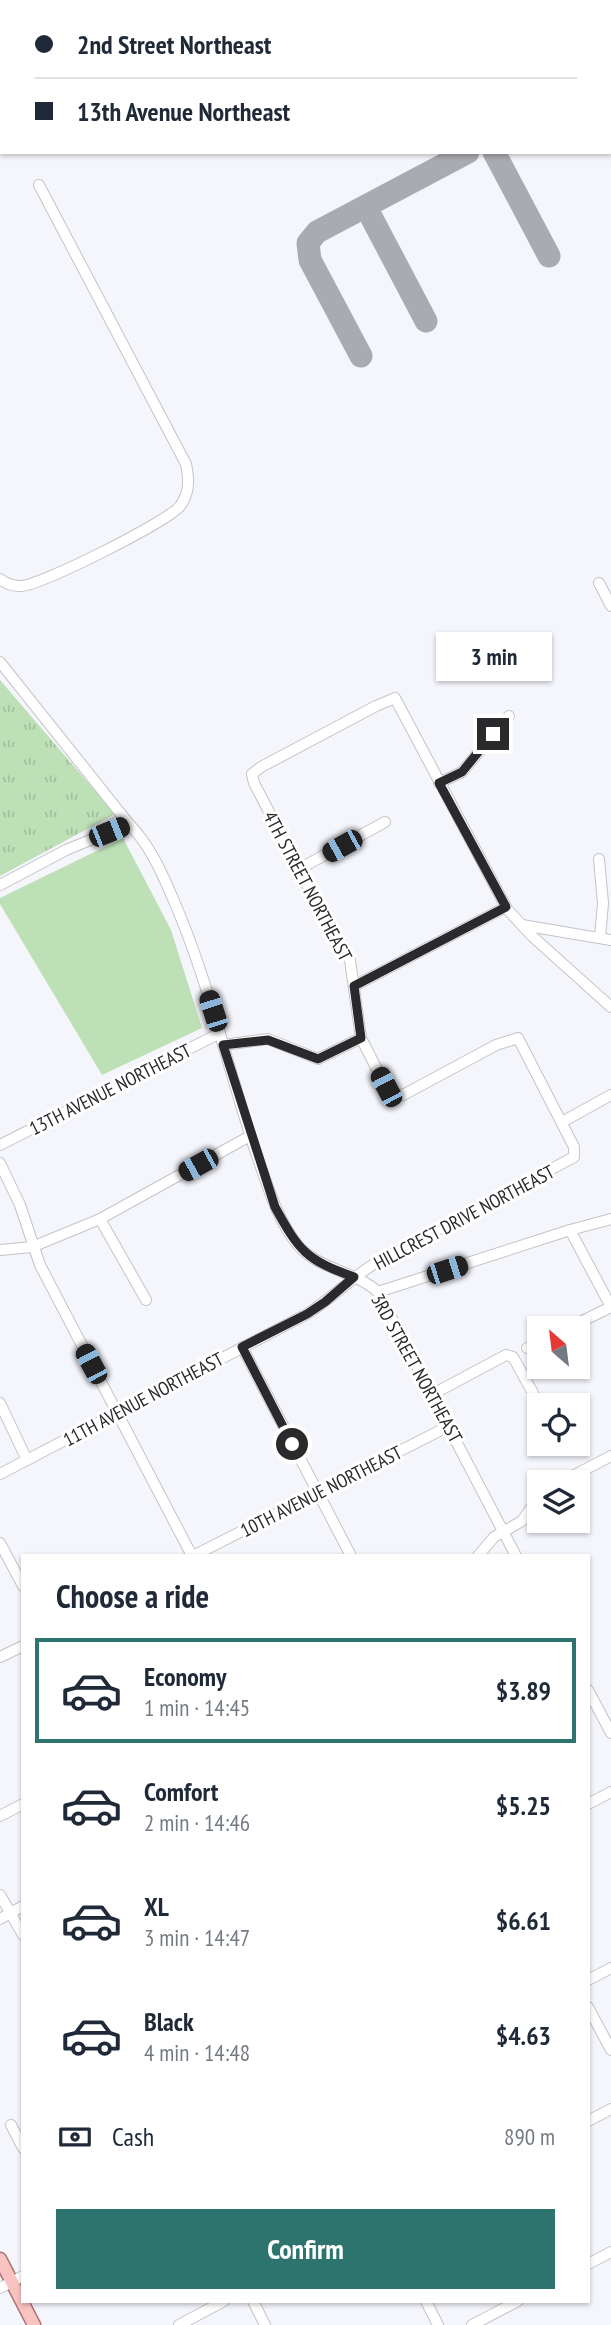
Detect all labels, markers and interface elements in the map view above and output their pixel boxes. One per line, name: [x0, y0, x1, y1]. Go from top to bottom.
text: 2nd Street Northeast: [77, 28, 271, 61]
text: 13th Avenue Northeast: [77, 95, 290, 128]
callout: 3 min: [435, 632, 551, 682]
text: 3 min: [471, 642, 517, 671]
route end: [477, 718, 509, 750]
street label: 4TH STREET NORTHEAST: [258, 807, 358, 966]
car: [86, 814, 133, 850]
car: [319, 827, 366, 865]
car: [197, 988, 230, 1034]
street label: 13TH AVENUE NORTHEAST: [25, 1038, 195, 1140]
car: [367, 1064, 406, 1110]
car: [175, 1146, 222, 1184]
street label: HILLCREST DRIVE NORTHEAST: [370, 1159, 559, 1275]
car: [424, 1254, 471, 1286]
street label: 3RD STREET NORTHEAST: [366, 1289, 468, 1447]
north arrow: [527, 1316, 590, 1379]
map controls: [527, 1316, 590, 1533]
car: [72, 1341, 111, 1387]
street label: 11TH AVENUE NORTHEAST: [59, 1346, 228, 1451]
button: locate: [527, 1393, 590, 1456]
route start: [276, 1428, 308, 1460]
street label: 10TH AVENUE NORTHEAST: [236, 1440, 406, 1542]
button: layers: [527, 1470, 590, 1533]
text: Choose a ride: [56, 1575, 209, 1617]
icon: car: [60, 1659, 123, 1722]
text: Economy: [144, 1660, 226, 1693]
text: $3.89: [496, 1674, 551, 1707]
text: 1 min · 14:45: [144, 1693, 250, 1722]
icon: car: [60, 1774, 123, 1837]
text: Comfort: [144, 1775, 218, 1808]
text: $5.25: [496, 1789, 551, 1822]
text: 2 min · 14:46: [144, 1808, 250, 1837]
icon: car: [60, 1889, 123, 1952]
text: XL: [144, 1890, 169, 1923]
text: $6.61: [496, 1904, 551, 1937]
text: 3 min · 14:47: [144, 1923, 250, 1952]
icon: car: [60, 2004, 123, 2067]
text: Black: [144, 2005, 194, 2038]
text: $4.63: [496, 2019, 551, 2052]
text: 4 min · 14:48: [144, 2038, 250, 2067]
icon: cash: [56, 2118, 94, 2156]
text: Cash: [112, 2120, 154, 2153]
text: 890 m: [504, 2122, 555, 2151]
button: Confirm: [56, 2209, 555, 2289]

